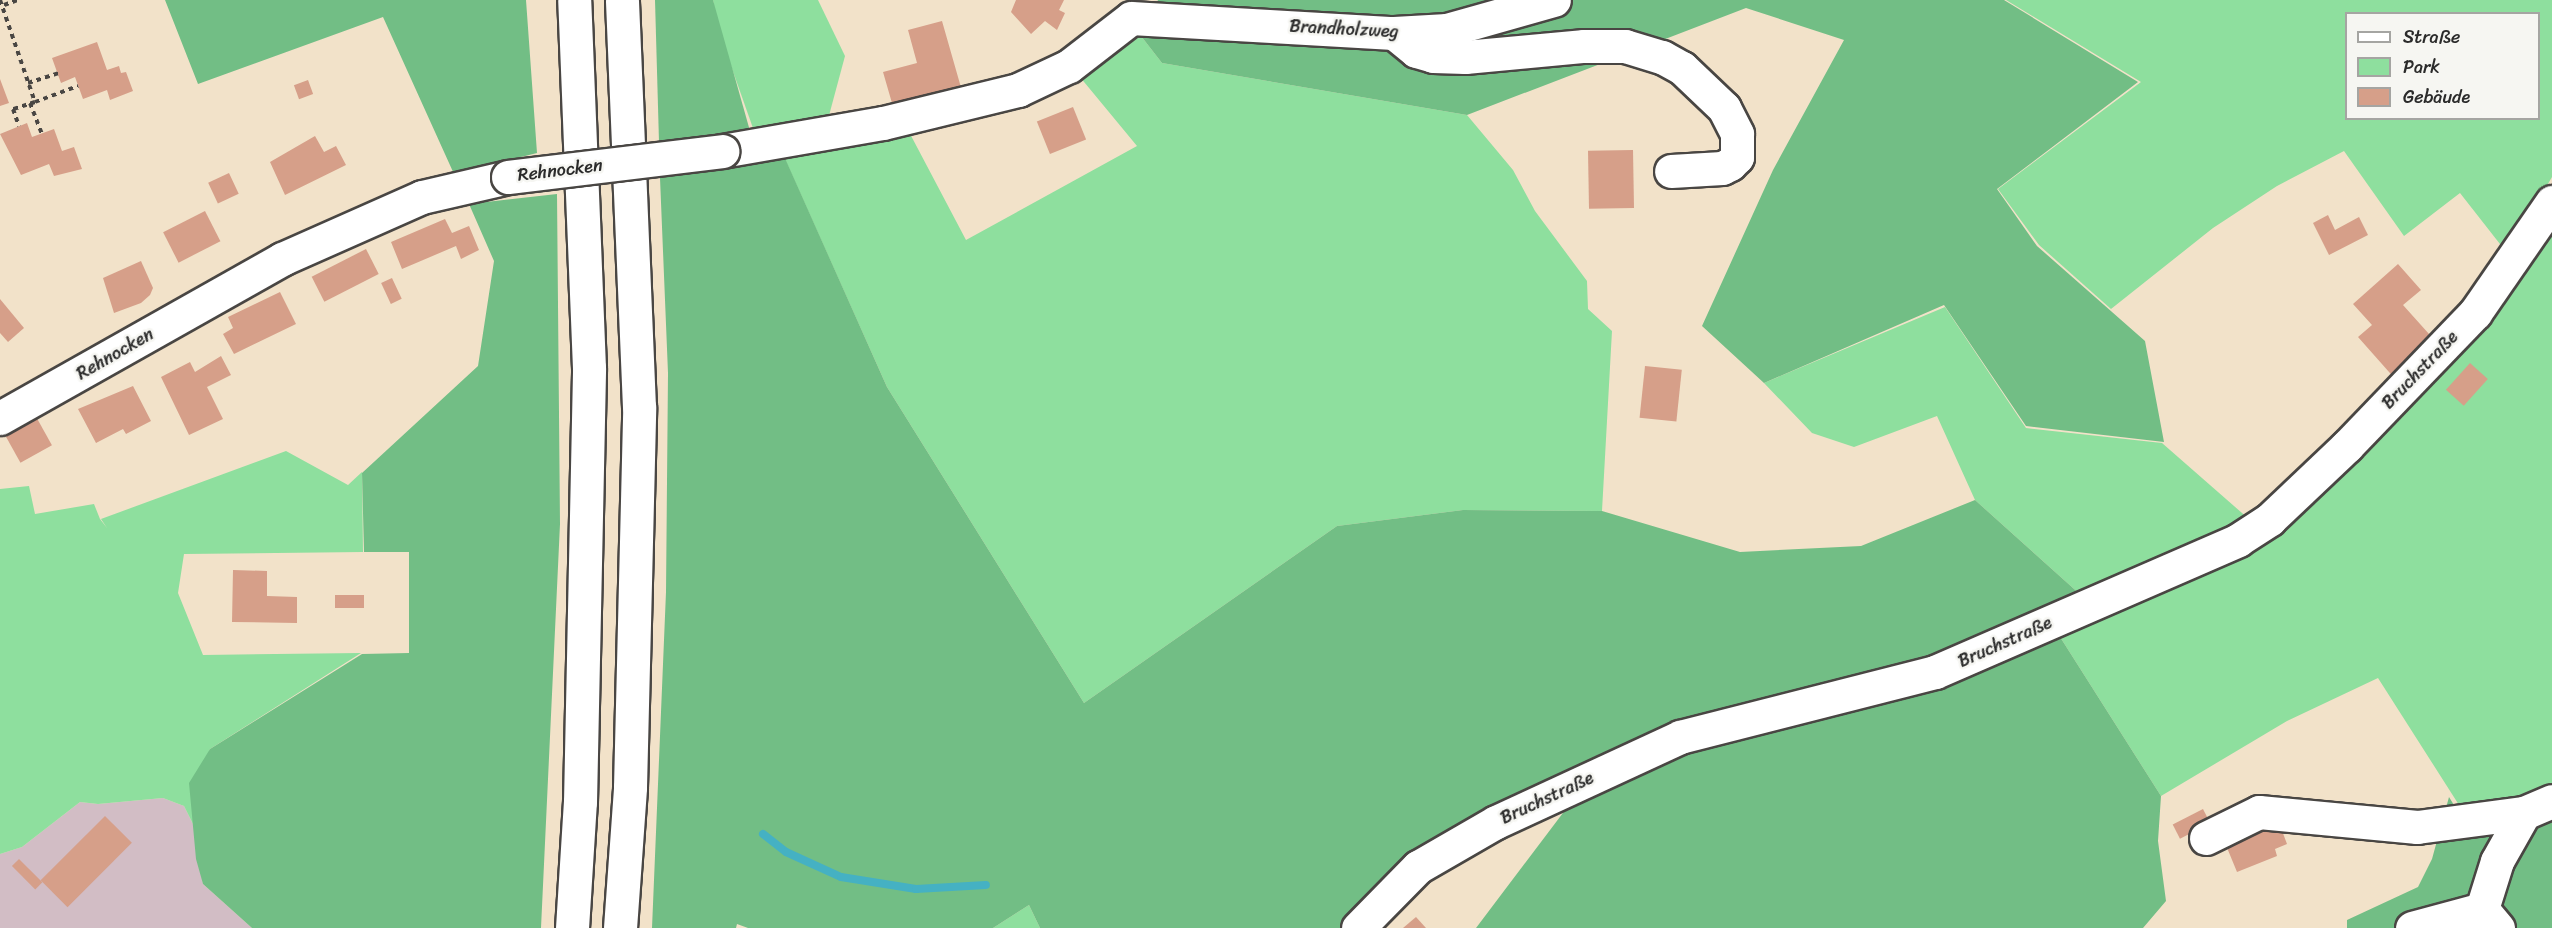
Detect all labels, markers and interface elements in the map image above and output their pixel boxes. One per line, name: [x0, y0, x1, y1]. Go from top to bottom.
legend: [2345, 12, 2540, 120]
street label: Brandholzweg: [1289, 15, 1399, 43]
text: Straße: [2403, 21, 2460, 53]
text: Park: [2403, 51, 2440, 83]
text: Gebäude: [2403, 81, 2470, 113]
street label: Rehnocken: [516, 154, 604, 186]
street label: Rehnocken: [73, 323, 157, 385]
street label: Bruchstraße: [2377, 326, 2463, 414]
street label: Bruchstraße: [1955, 612, 2055, 672]
street label: Bruchstraße: [1497, 767, 1597, 829]

